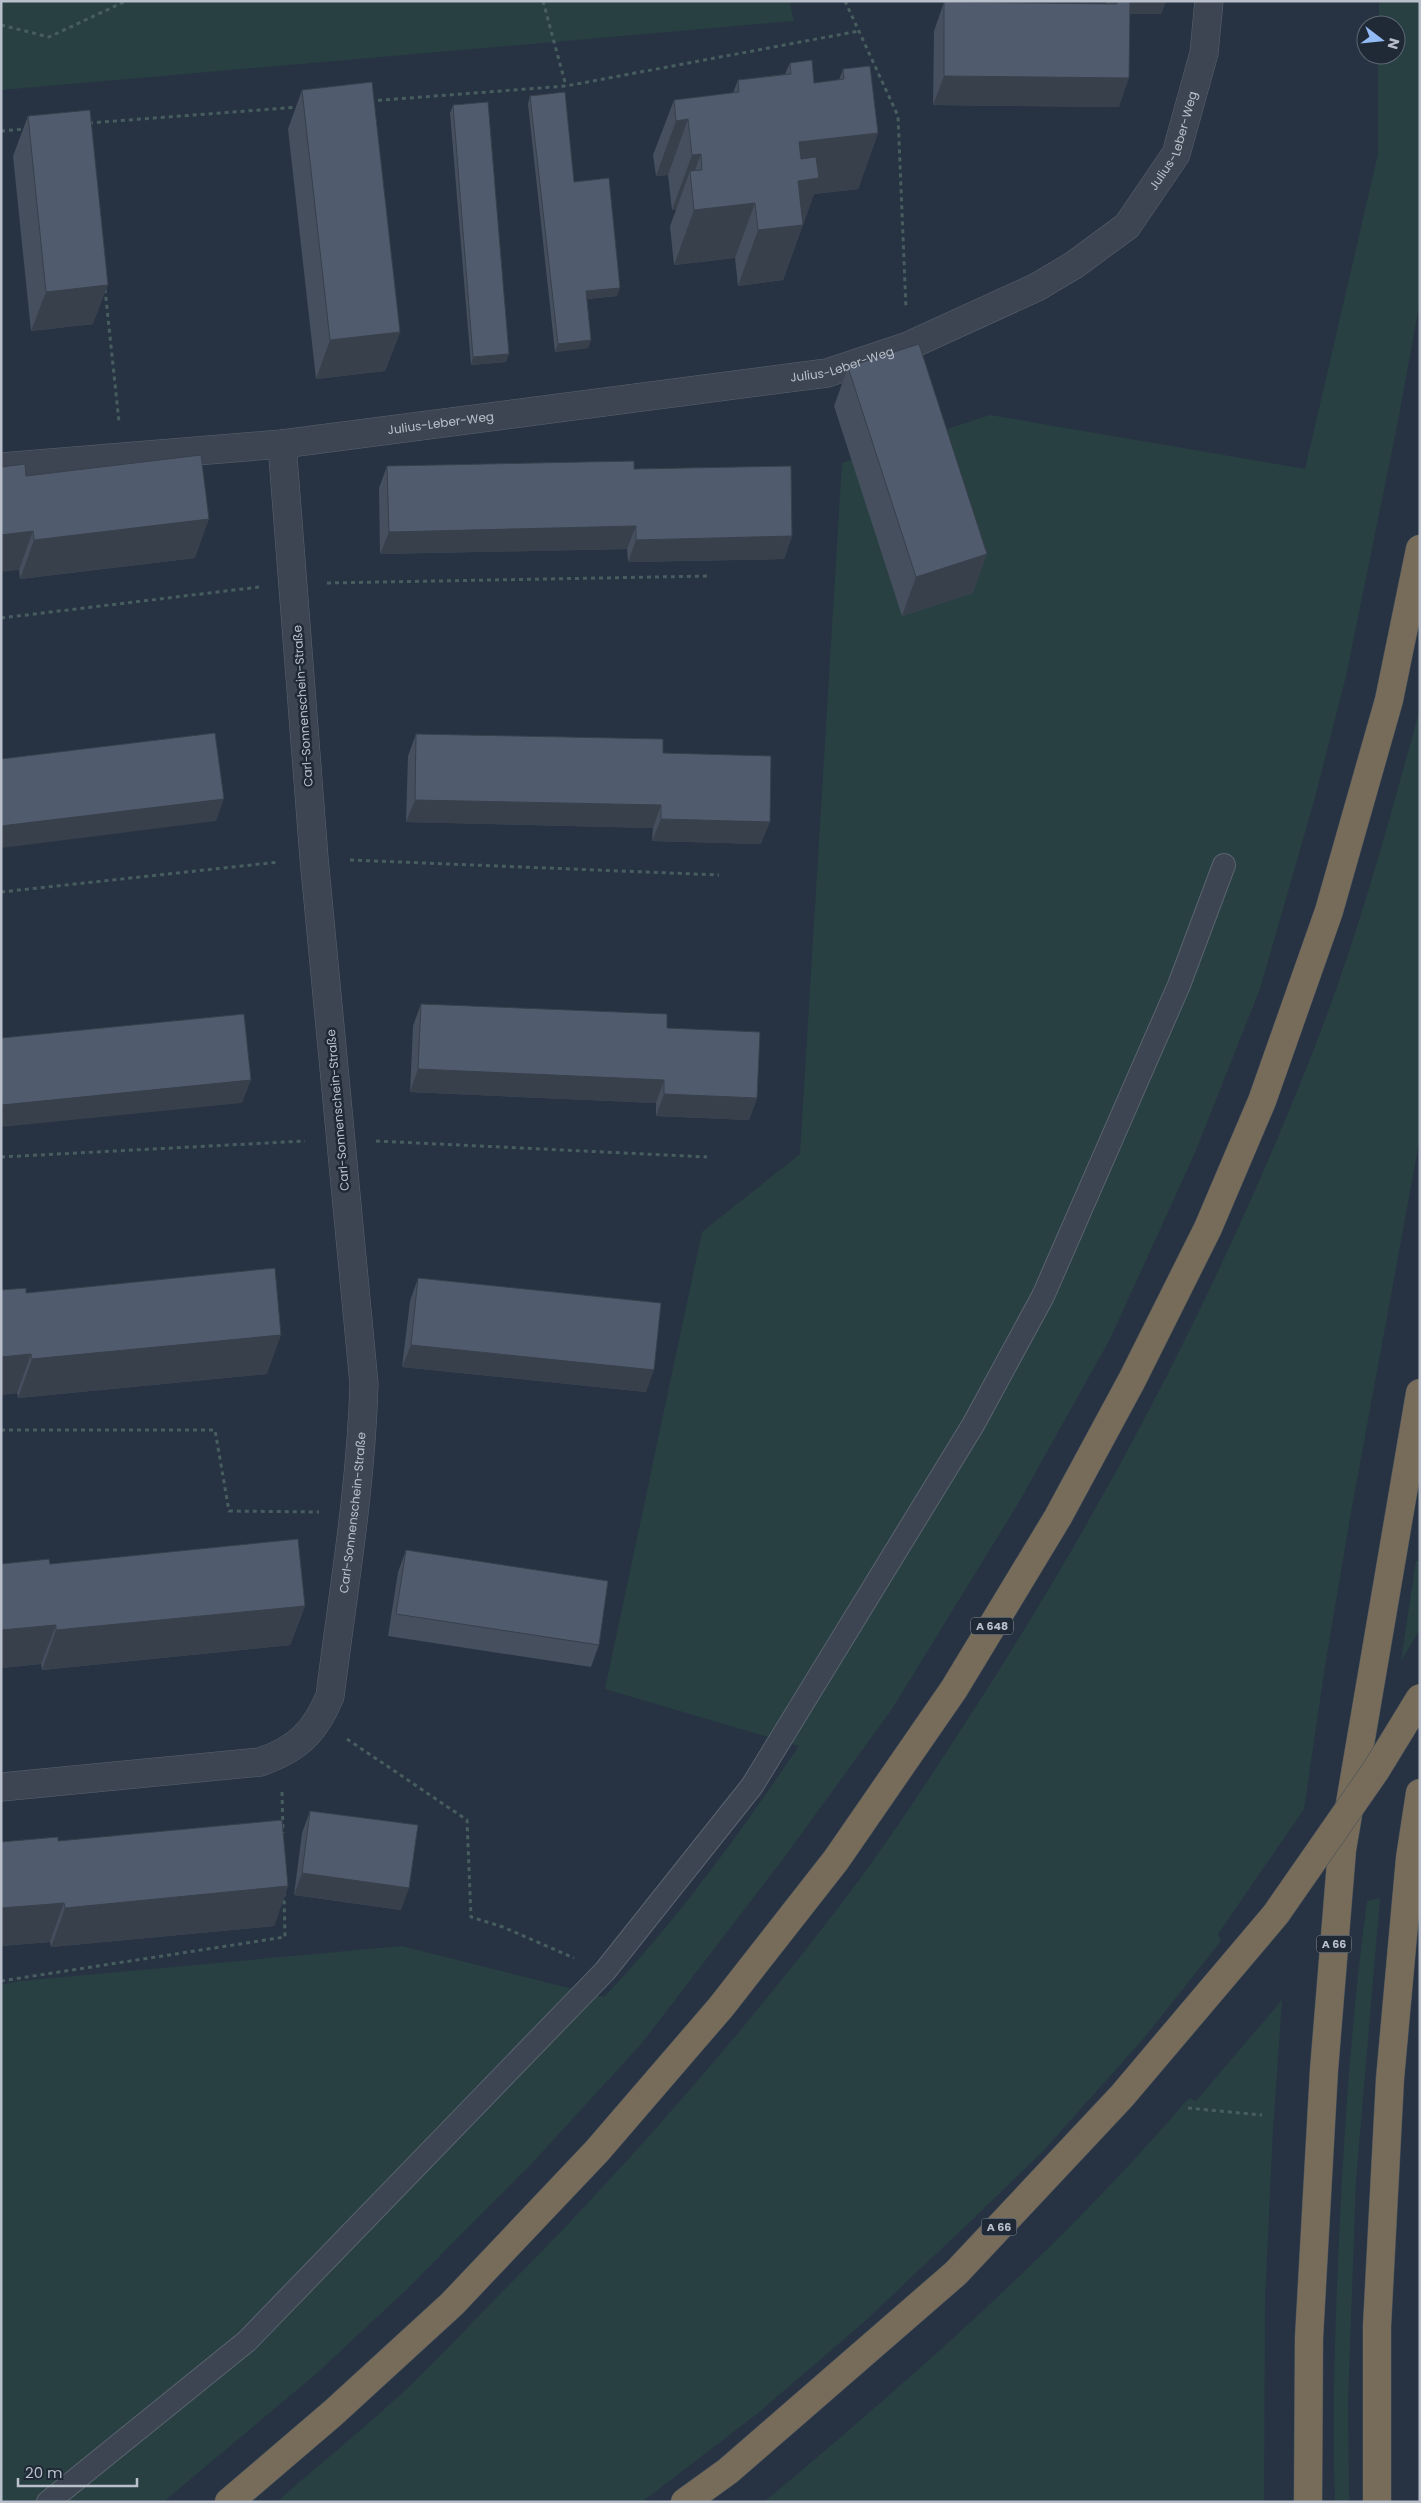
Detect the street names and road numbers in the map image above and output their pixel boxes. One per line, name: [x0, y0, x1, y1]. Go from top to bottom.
street label: Julius-Leber-Weg: [1145, 89, 1201, 193]
street label: Julius-Leber-Weg: [789, 342, 896, 386]
street label: Julius-Leber-Weg: [386, 407, 495, 438]
street label: Carl-Sonnenschein-Straße: [288, 625, 317, 788]
street label: Carl-Sonnenschein-Straße: [322, 1029, 353, 1192]
street label: Carl-Sonnenschein-Straße: [335, 1431, 370, 1594]
road number: A 648: [971, 1618, 1013, 1634]
road number: A 66: [1316, 1936, 1352, 1952]
road number: A 66: [982, 2218, 1016, 2236]

